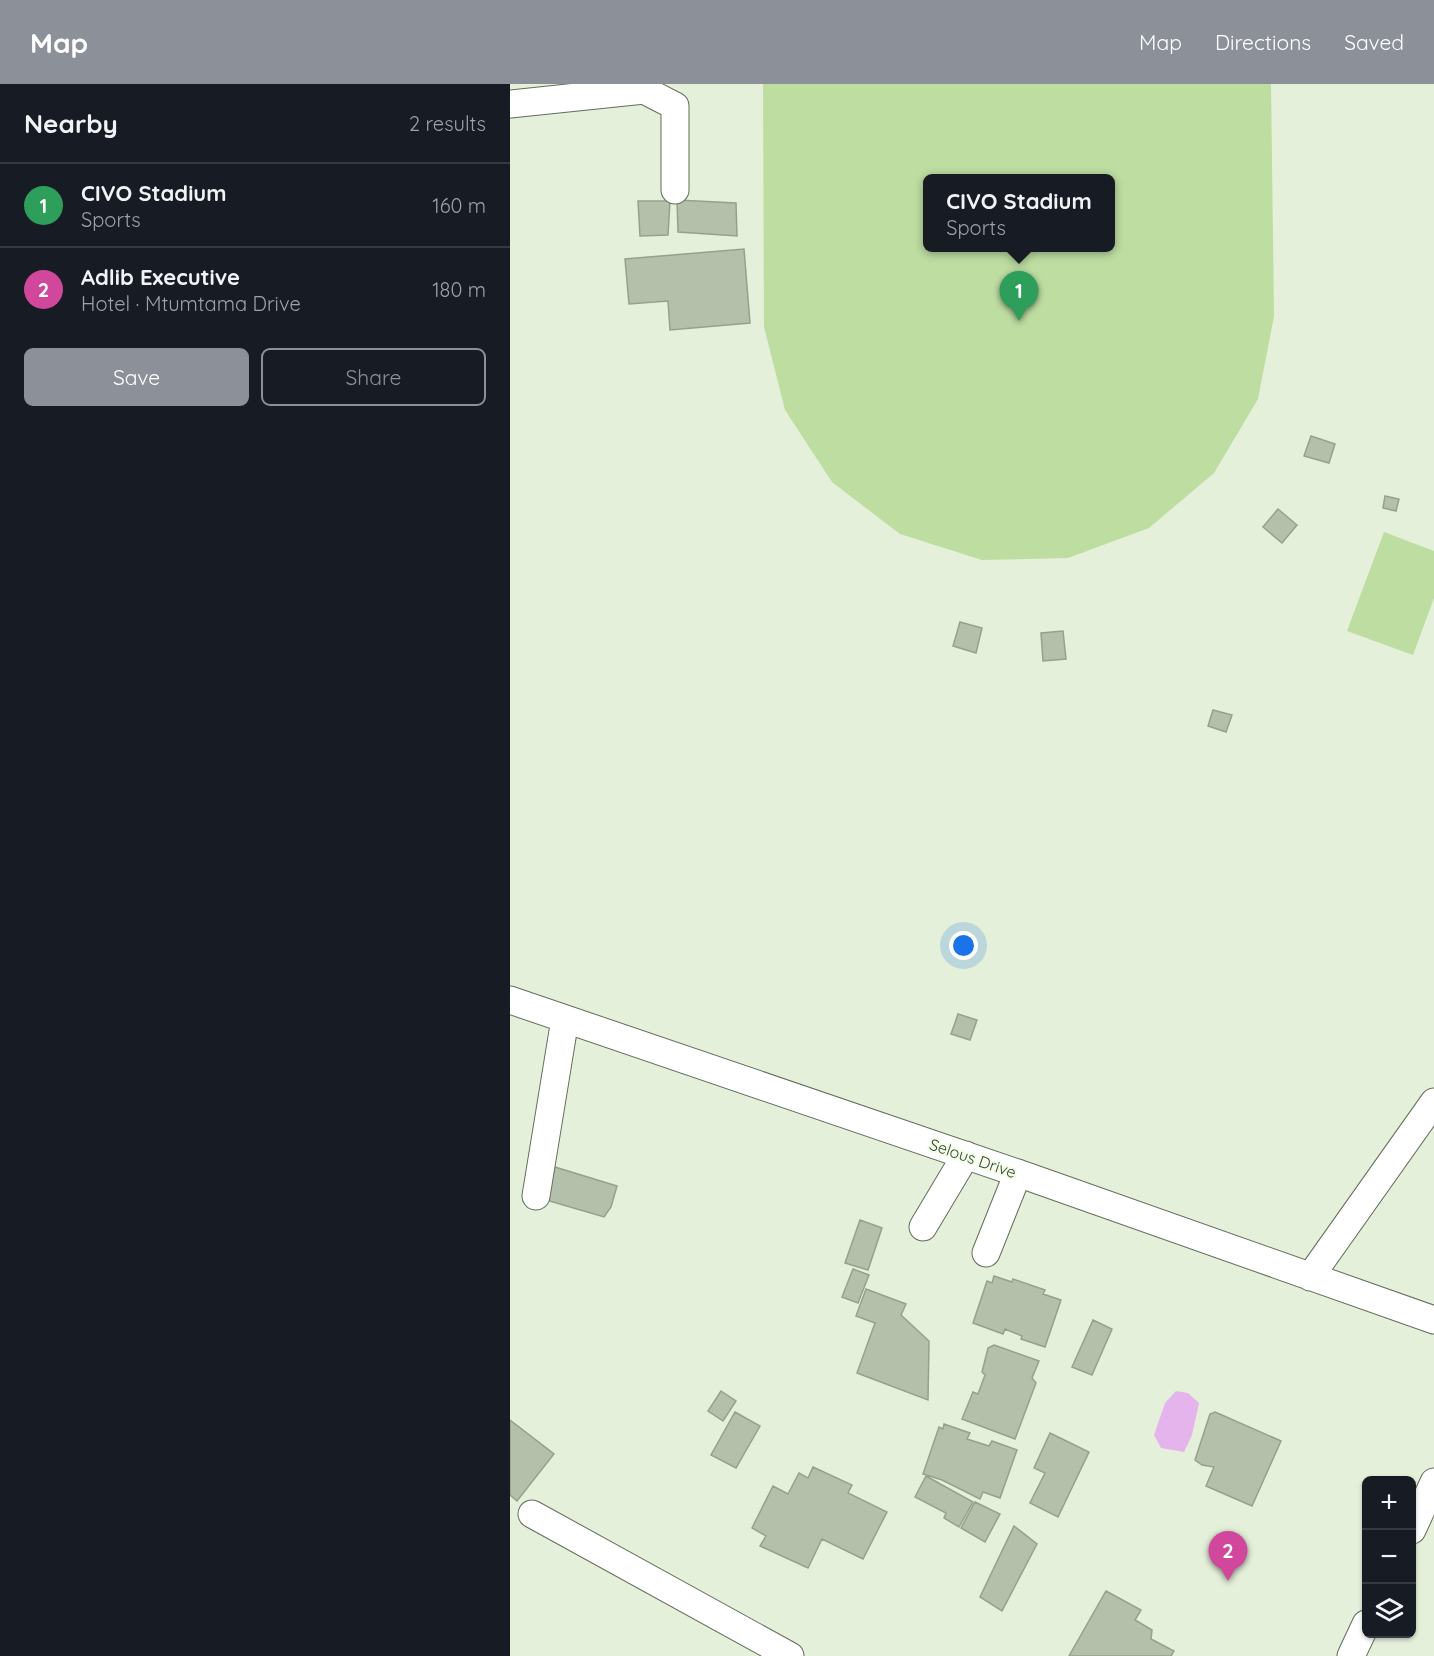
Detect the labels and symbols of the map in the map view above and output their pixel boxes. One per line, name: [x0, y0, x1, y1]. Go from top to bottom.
pin: 1: [1000, 272, 1038, 321]
your location: [949, 931, 978, 960]
street label: Selous Drive: [927, 1134, 1019, 1182]
pin: 2: [1208, 1532, 1248, 1581]

